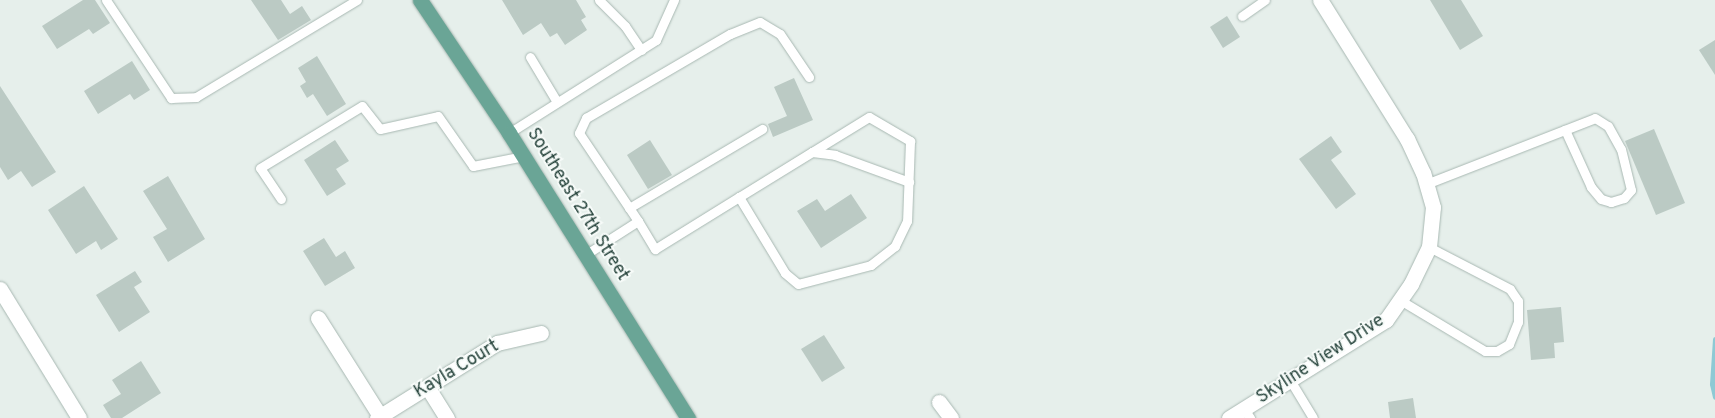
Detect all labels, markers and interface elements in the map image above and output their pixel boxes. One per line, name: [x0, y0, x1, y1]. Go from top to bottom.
street label: Southeast 27th Street: [521, 125, 633, 285]
street label: Skyline View Drive: [1253, 310, 1389, 410]
street label: Kayla Court: [411, 336, 503, 404]

